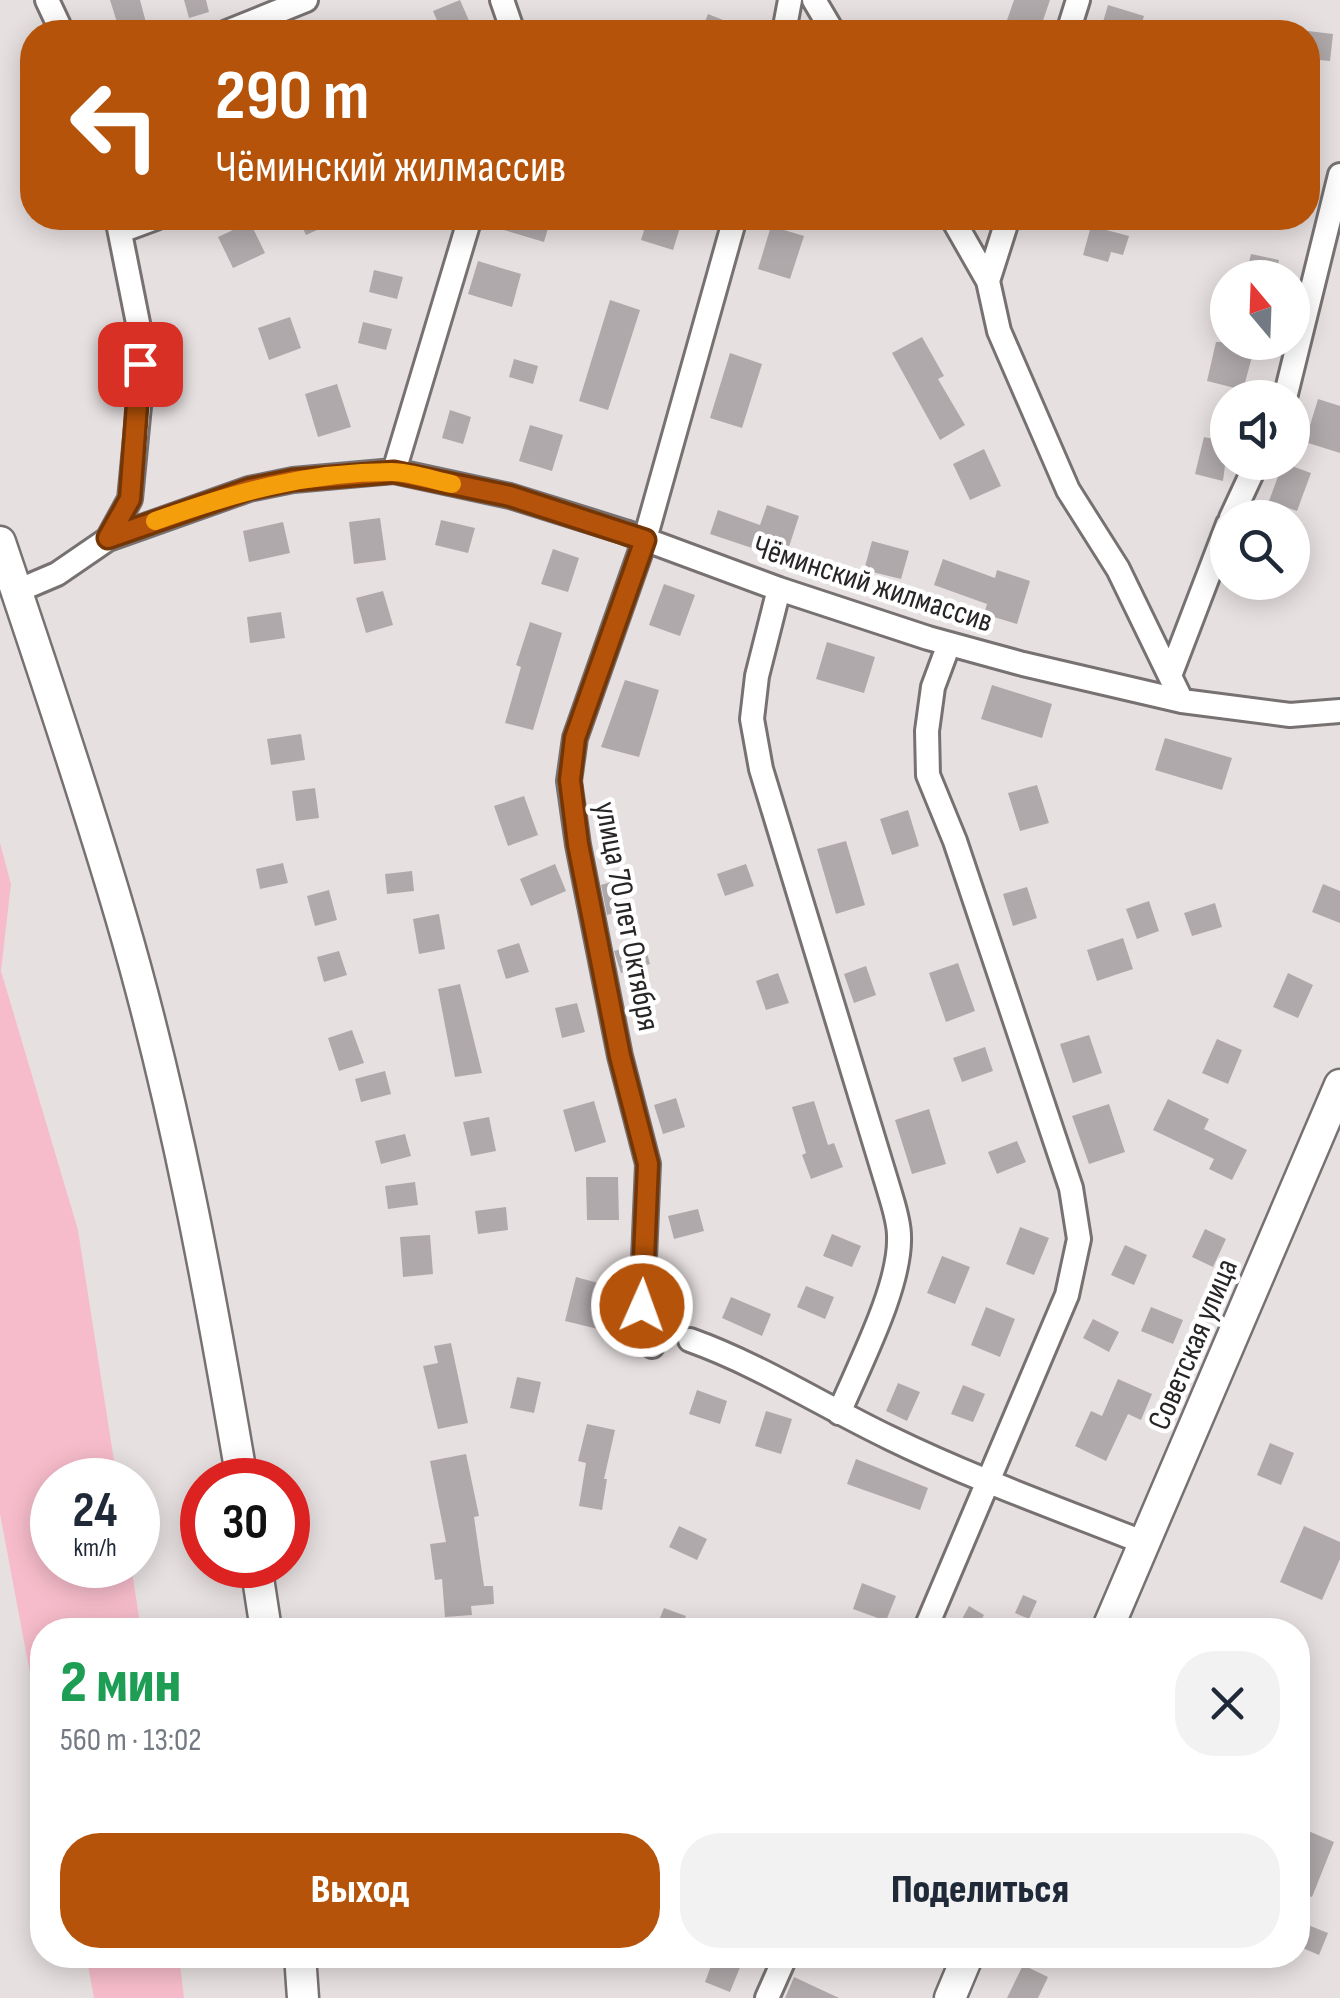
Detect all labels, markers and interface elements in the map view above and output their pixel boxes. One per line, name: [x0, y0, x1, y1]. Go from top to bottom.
text: 290 m: [215, 55, 370, 139]
icon: left: [50, 60, 180, 190]
text: Чёминский жилмассив: [215, 140, 566, 195]
north arrow: [1210, 260, 1310, 360]
map controls: [1210, 260, 1310, 600]
pin: [98, 322, 183, 407]
icon: arrive: [113, 337, 168, 392]
button: sound: [1210, 380, 1310, 480]
button: search: [1210, 500, 1310, 600]
street label: Чёминский жилмассив: [748, 527, 997, 642]
street label: улица 70 лет Октября: [585, 798, 668, 1034]
street label: Советская улица: [1140, 1253, 1247, 1436]
position arrow: [590, 1254, 694, 1358]
speed limit sign: 30: [180, 1458, 310, 1588]
text: 24: [73, 1481, 117, 1541]
text: km/h: [73, 1533, 117, 1564]
text: 2 мин: [60, 1647, 181, 1719]
button: close: [1175, 1651, 1280, 1756]
text: 560 m · 13:02: [60, 1721, 201, 1760]
button: Выход: [60, 1833, 660, 1948]
button: Поделиться: [680, 1833, 1280, 1948]

